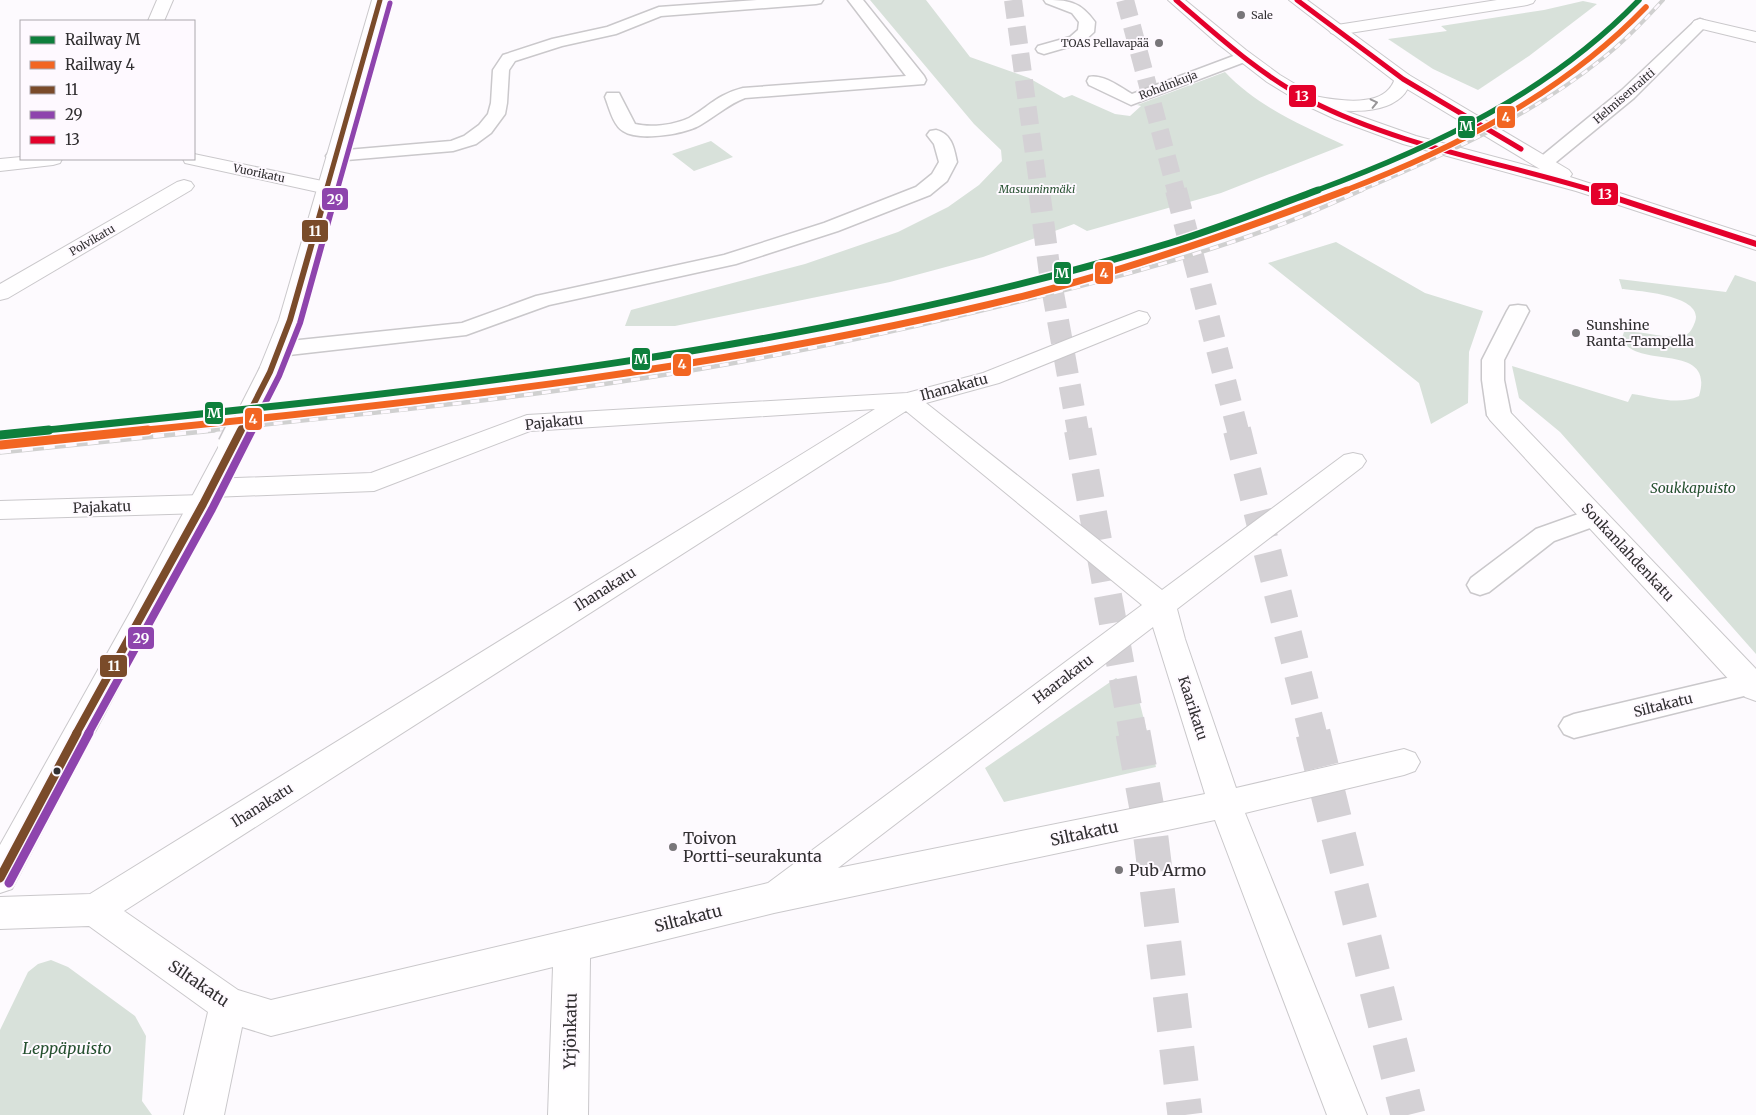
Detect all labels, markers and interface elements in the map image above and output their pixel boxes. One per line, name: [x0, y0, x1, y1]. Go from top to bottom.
place label: Sale: [1251, 8, 1273, 22]
marker: Sale: [1235, 9, 1247, 21]
legend: [20, 20, 195, 160]
text: Railway M: [65, 30, 141, 49]
place label: TOAS Pellavapää: [1061, 36, 1149, 50]
marker: TOAS Pellavapää: [1153, 37, 1165, 49]
text: Railway 4: [65, 55, 135, 74]
street label: Helmisenraitti: [1590, 65, 1658, 127]
street label: Rohdinkuja: [1137, 67, 1199, 103]
text: 11: [65, 80, 78, 99]
line badge: 13: [1288, 84, 1317, 108]
text: 13: [1295, 87, 1309, 105]
one-way arrow: [1369, 98, 1378, 109]
text: 29: [65, 105, 83, 124]
line badge: 4: [1496, 105, 1516, 129]
text: 4: [1502, 108, 1511, 126]
line badge: M: [1457, 115, 1476, 139]
text: M: [1459, 117, 1474, 135]
text: 13: [65, 130, 80, 149]
street label: Vuorikatu: [231, 160, 286, 185]
park label: Masuuninmäki: [998, 182, 1075, 196]
line badge: 13: [1590, 182, 1619, 206]
text: 13: [1598, 185, 1612, 203]
line badge: 29: [321, 187, 349, 211]
text: 29: [327, 190, 343, 208]
line badge: 11: [301, 219, 329, 243]
street label: Polvikatu: [67, 221, 117, 259]
text: 11: [309, 222, 322, 240]
line badge: M: [1053, 261, 1072, 285]
line badge: 4: [1094, 261, 1114, 285]
text: M: [1055, 264, 1070, 282]
text: 4: [1100, 264, 1109, 282]
place label: Sunshine Ranta-Tampella: [1586, 316, 1694, 350]
marker: Sunshine Ranta-Tampella: [1570, 327, 1582, 339]
line badge: M: [631, 347, 651, 371]
text: M: [634, 350, 649, 368]
line badge: 4: [672, 353, 692, 377]
text: 4: [678, 355, 687, 373]
street label: Ihanakatu: [918, 369, 990, 405]
line badge: M: [204, 401, 224, 425]
text: M: [207, 404, 222, 422]
line badge: 4: [244, 407, 263, 431]
text: 4: [249, 410, 258, 428]
street label: Pajakatu: [524, 410, 584, 434]
park label: Soukkapuisto: [1650, 479, 1736, 497]
street label: Pajakatu: [73, 497, 132, 517]
street label: Soukanlahdenkatu: [1578, 499, 1678, 605]
street label: Ihanakatu: [571, 563, 639, 615]
line badge: 29: [127, 626, 155, 650]
text: 29: [133, 629, 149, 647]
street label: Haarakatu: [1029, 650, 1097, 707]
line badge: 11: [99, 654, 128, 678]
text: 11: [108, 657, 121, 675]
street label: Kaarikatu: [1174, 674, 1212, 743]
street label: Siltakatu: [1632, 689, 1695, 721]
unlabelled marker: [52, 766, 62, 776]
street label: Ihanakatu: [228, 779, 296, 831]
street label: Siltakatu: [1048, 816, 1120, 850]
place label: Toivon Portti-seurakunta: [683, 828, 822, 866]
marker: Toivon Portti-seurakunta: [667, 841, 679, 853]
place label: Pub Armo: [1129, 860, 1206, 880]
marker: Pub Armo: [1113, 864, 1125, 876]
street label: Siltakatu: [652, 900, 724, 936]
street label: Siltakatu: [165, 955, 233, 1011]
street label: Yrjönkatu: [559, 993, 581, 1070]
park label: Leppäpuisto: [22, 1038, 112, 1058]

